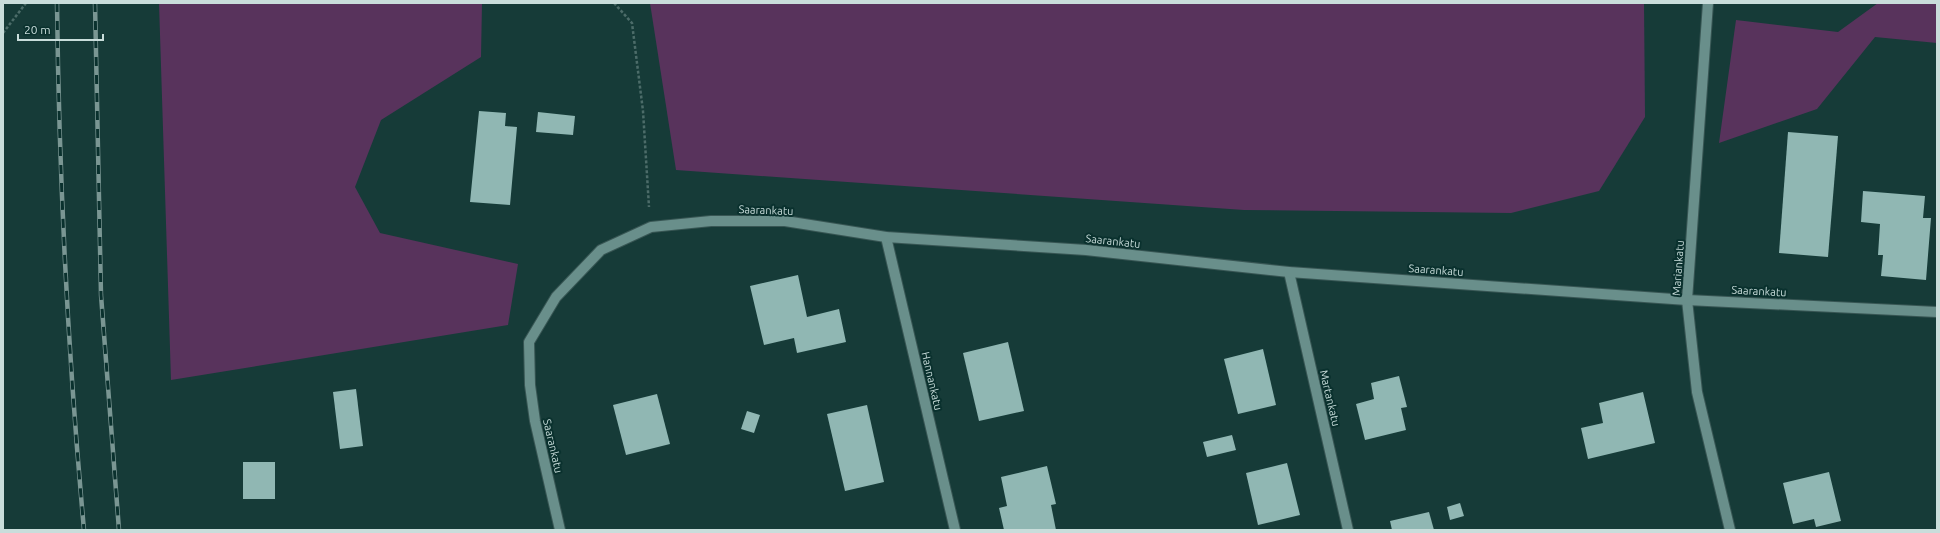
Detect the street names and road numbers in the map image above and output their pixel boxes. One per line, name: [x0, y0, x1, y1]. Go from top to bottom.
street label: Saarankatu: [738, 203, 794, 217]
street label: Saarankatu: [1085, 232, 1141, 250]
street label: Mariankatu: [1670, 240, 1686, 296]
street label: Saarankatu: [1408, 262, 1464, 278]
street label: Saarankatu: [1731, 284, 1787, 298]
street label: Hannankatu: [919, 351, 945, 411]
street label: Martankatu: [1318, 369, 1342, 427]
street label: Saarankatu: [541, 418, 565, 474]

